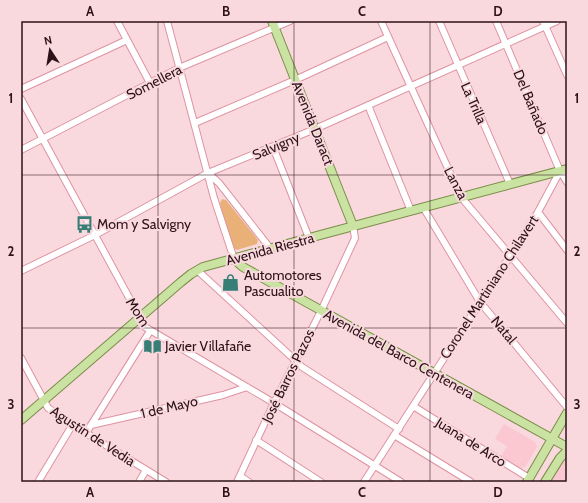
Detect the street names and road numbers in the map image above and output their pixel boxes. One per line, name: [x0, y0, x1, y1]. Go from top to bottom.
street label: Somellera: [123, 60, 185, 104]
street label: Del Bañado: [509, 67, 553, 137]
street label: Avenida Daract: [288, 78, 338, 168]
street label: La Trilla: [457, 79, 491, 127]
street label: Salvigny: [250, 128, 302, 164]
street label: Lanza: [440, 163, 472, 203]
street label: Coronel Martiniano Chilavert: [436, 211, 542, 362]
street label: Avenida Riestra: [224, 229, 316, 269]
street label: Mom: [122, 294, 154, 330]
street label: Avenida del Barco Centenera: [321, 305, 478, 403]
street label: Natal: [487, 312, 521, 348]
street label: José Barros Pazos: [257, 326, 319, 427]
street label: 1 de Mayo: [139, 392, 200, 422]
street label: Agustín de Vedia: [47, 402, 139, 470]
street label: Juana de Arco: [431, 413, 510, 471]

